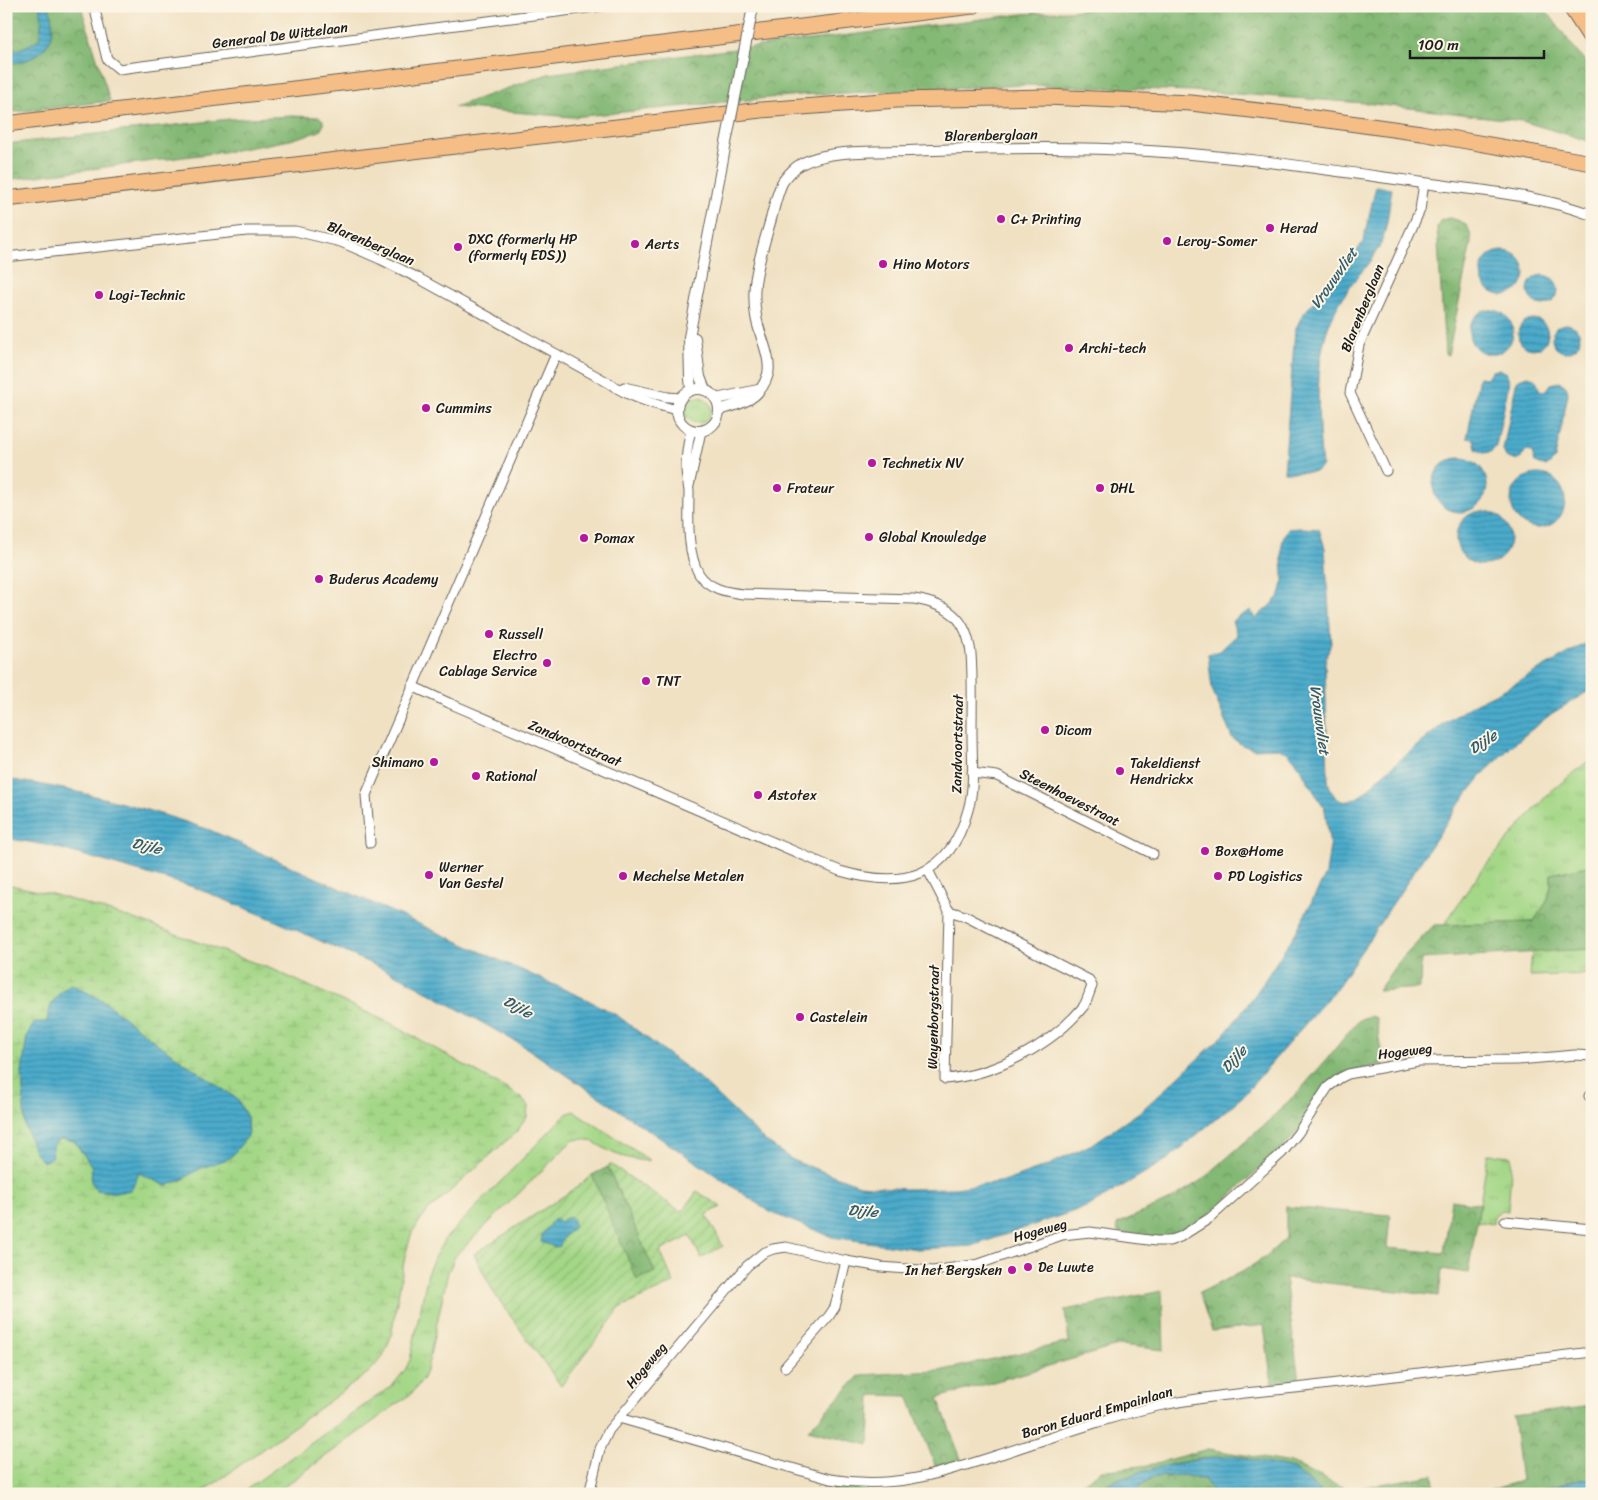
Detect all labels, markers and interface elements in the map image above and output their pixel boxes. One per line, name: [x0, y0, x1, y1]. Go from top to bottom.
street label: Generaal De Wittelaan: [211, 15, 350, 56]
scale bar: [1410, 28, 1544, 60]
text: 100 m: [1418, 32, 1459, 58]
street label: Blarenberglaan: [944, 122, 1038, 149]
place label: C+ Printing: [1011, 207, 1081, 232]
marker: C+ Printing: [995, 213, 1007, 225]
street label: Blarenberglaan: [323, 214, 419, 273]
place label: Herad: [1280, 216, 1319, 241]
marker: Herad: [1264, 222, 1276, 234]
place label: DXC (formerly HP (formerly EDS)): [468, 227, 578, 268]
place label: Leroy-Somer: [1177, 229, 1258, 254]
place label: Aerts: [644, 232, 679, 257]
marker: Leroy-Somer: [1161, 235, 1173, 247]
marker: Aerts: [629, 238, 641, 250]
marker: DXC (formerly HP (formerly EDS)): [452, 241, 464, 253]
water label: Vrouwvliet: [1303, 241, 1366, 314]
place label: Hino Motors: [893, 252, 970, 277]
marker: Hino Motors: [877, 258, 889, 270]
street label: Blarenberglaan: [1333, 260, 1392, 356]
place label: Logi-Technic: [109, 283, 186, 308]
marker: Logi-Technic: [93, 289, 105, 301]
place label: Archi-tech: [1078, 336, 1146, 361]
marker: Archi-tech: [1063, 342, 1075, 354]
place label: Cummins: [436, 396, 492, 421]
marker: Cummins: [420, 402, 432, 414]
place label: Technetix NV: [882, 451, 964, 476]
marker: Technetix NV: [866, 457, 878, 469]
place label: Frateur: [787, 476, 835, 501]
place label: DHL: [1110, 476, 1135, 501]
marker: Frateur: [771, 482, 783, 494]
marker: DHL: [1094, 482, 1106, 494]
place label: Global Knowledge: [879, 525, 986, 550]
place label: Pomax: [594, 526, 635, 551]
marker: Global Knowledge: [863, 531, 875, 543]
marker: Pomax: [578, 532, 590, 544]
place label: Buderus Academy: [329, 567, 439, 592]
marker: Buderus Academy: [313, 573, 325, 585]
place label: Russell: [499, 622, 544, 647]
marker: Russell: [483, 628, 495, 640]
place label: Electro Cablage Service: [439, 643, 537, 684]
marker: Electro Cablage Service: [541, 657, 553, 669]
place label: TNT: [656, 669, 682, 694]
marker: TNT: [640, 675, 652, 687]
water label: Vrouwvliet: [1302, 684, 1338, 758]
street label: Zandvoortstraat: [944, 693, 971, 794]
street label: Zandvoortstraat: [524, 713, 627, 775]
place label: Dicom: [1055, 718, 1092, 743]
water label: Dijle: [1463, 722, 1504, 761]
marker: Dicom: [1039, 724, 1051, 736]
place label: Shimano: [372, 750, 424, 775]
place label: Takeldienst Hendrickx: [1130, 751, 1202, 792]
marker: Shimano: [428, 756, 440, 768]
street label: Steenhoevestraat: [1015, 761, 1124, 834]
place label: Rational: [486, 764, 538, 789]
marker: Takeldienst Hendrickx: [1114, 765, 1126, 777]
marker: Rational: [470, 770, 482, 782]
place label: Astotex: [767, 783, 818, 808]
marker: Astotex: [752, 789, 764, 801]
water label: Dijle: [129, 830, 166, 863]
place label: Box@Home: [1215, 839, 1284, 864]
marker: Box@Home: [1199, 845, 1211, 857]
place label: Werner Van Gestel: [439, 855, 504, 896]
place label: Mechelse Metalen: [633, 864, 744, 889]
place label: PD Logistics: [1228, 864, 1303, 889]
marker: Werner Van Gestel: [423, 869, 435, 881]
marker: Mechelse Metalen: [617, 870, 629, 882]
marker: PD Logistics: [1212, 870, 1224, 882]
street label: Wayenborgstraat: [920, 963, 947, 1069]
water label: Dijle: [499, 988, 539, 1026]
place label: Castelein: [810, 1005, 868, 1030]
marker: Castelein: [794, 1011, 806, 1023]
street label: Hogeweg: [1376, 1036, 1434, 1067]
water label: Dijle: [1214, 1038, 1255, 1079]
water label: Dijle: [847, 1197, 880, 1225]
street label: Hogeweg: [1010, 1211, 1070, 1250]
place label: De Luwte: [1038, 1255, 1094, 1280]
place label: In het Bergsken: [904, 1258, 1002, 1283]
marker: De Luwte: [1022, 1261, 1034, 1273]
marker: In het Bergsken: [1006, 1264, 1018, 1276]
street label: Hogeweg: [619, 1336, 674, 1394]
street label: Baron Eduard Empainlaan: [1019, 1379, 1176, 1446]

